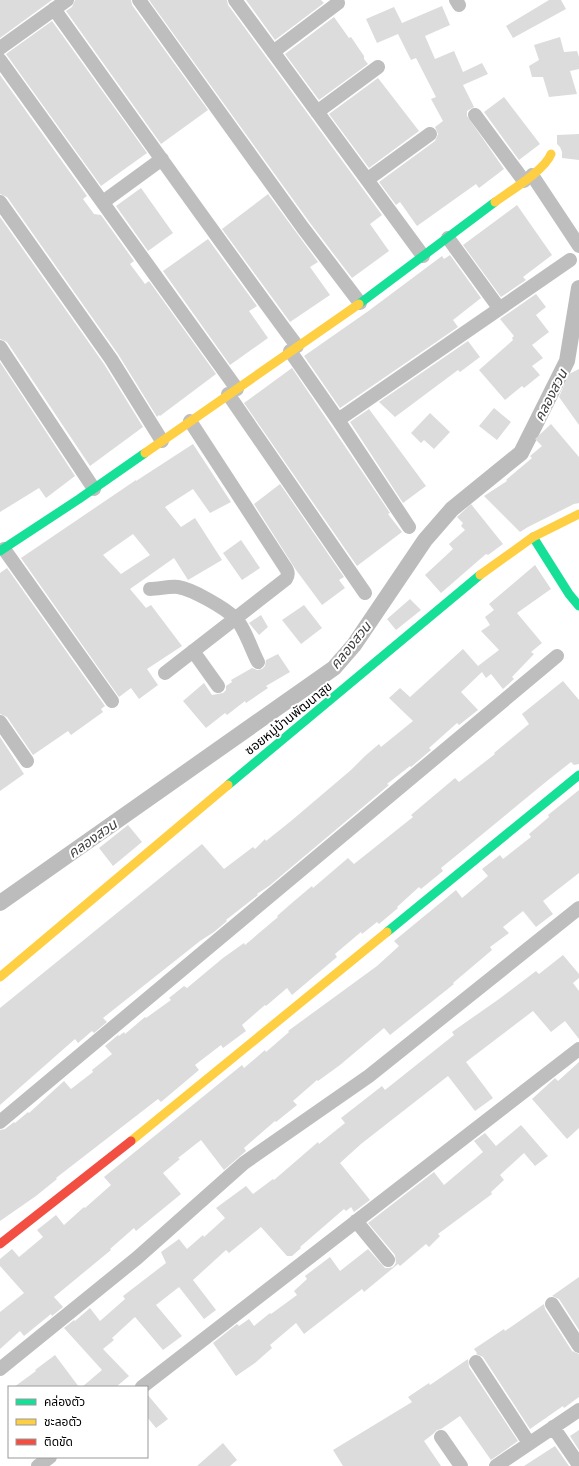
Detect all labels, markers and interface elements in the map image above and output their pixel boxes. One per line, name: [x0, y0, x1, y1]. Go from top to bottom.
water label: คลองสวน: [529, 365, 572, 424]
water label: คลองสวน: [325, 616, 376, 673]
street label: ซอยหมู่บ้านพัฒนาสุข: [240, 677, 336, 759]
water label: คลองสวน: [64, 813, 121, 862]
legend: [8, 1386, 148, 1458]
text: คล่องตัว: [44, 1393, 85, 1410]
text: ชะลอตัว: [44, 1413, 82, 1430]
text: ติดขัด: [44, 1433, 73, 1450]

